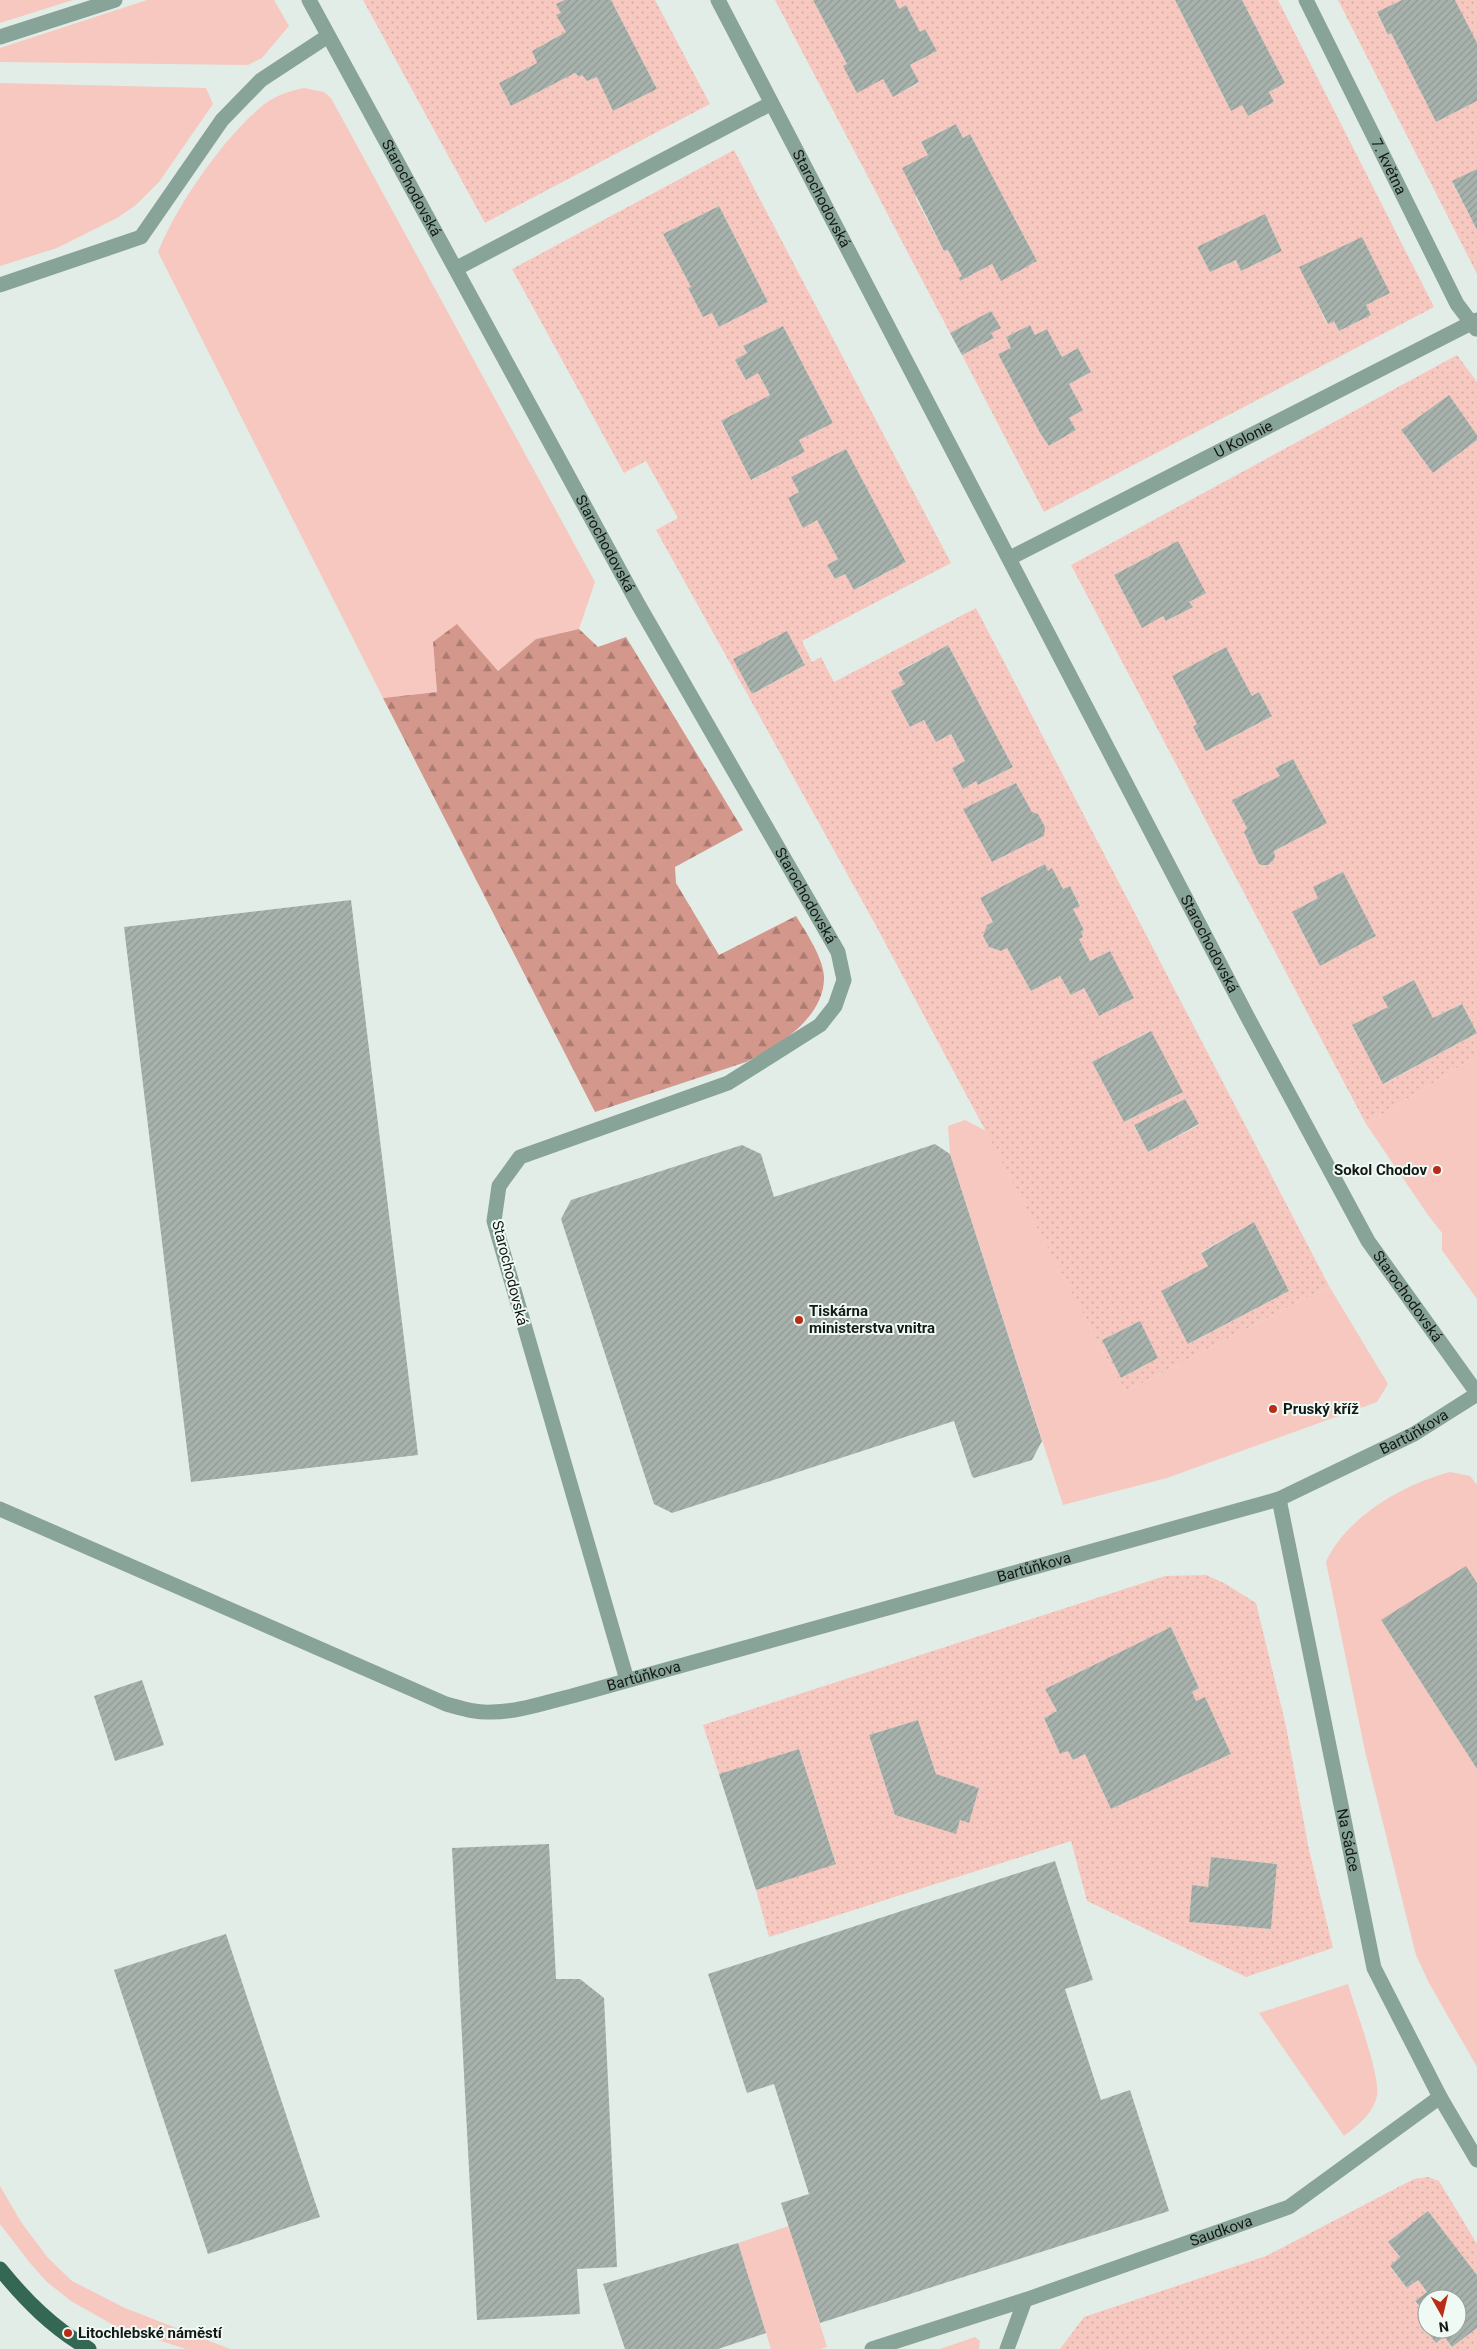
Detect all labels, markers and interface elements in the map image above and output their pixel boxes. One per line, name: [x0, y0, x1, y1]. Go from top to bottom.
street label: Starochodovská: [378, 136, 445, 240]
street label: 7. května: [1367, 136, 1410, 198]
street label: Starochodovská: [789, 147, 854, 251]
street label: U Kolonie: [1211, 417, 1276, 461]
street label: Starochodovská: [571, 492, 639, 595]
street label: Starochodovská: [771, 844, 840, 947]
street label: Starochodovská: [1176, 892, 1242, 996]
place label: Sokol Chodov: [1334, 1161, 1427, 1179]
marker: Sokol Chodov: [1431, 1164, 1443, 1176]
street label: Starochodovská: [488, 1219, 532, 1327]
street label: Starochodovská: [1369, 1247, 1446, 1345]
place label: Tiskárna ministerstva vnitra: [809, 1302, 935, 1337]
marker: Tiskárna ministerstva vnitra: [793, 1314, 805, 1326]
place label: Pruský kříž: [1283, 1400, 1359, 1418]
marker: Pruský kříž: [1267, 1403, 1279, 1415]
street label: Bartůňkova: [1377, 1406, 1451, 1458]
street label: Bartůňkova: [995, 1548, 1073, 1586]
street label: Bartůňkova: [605, 1657, 683, 1695]
street label: Na Sádce: [1333, 1807, 1363, 1873]
street label: Saudkova: [1187, 2212, 1255, 2250]
north arrow: [1417, 2289, 1467, 2339]
text: N: [1438, 2318, 1450, 2335]
place label: Litochlebské náměstí: [78, 2324, 223, 2342]
marker: Litochlebské náměstí: [62, 2327, 74, 2339]

